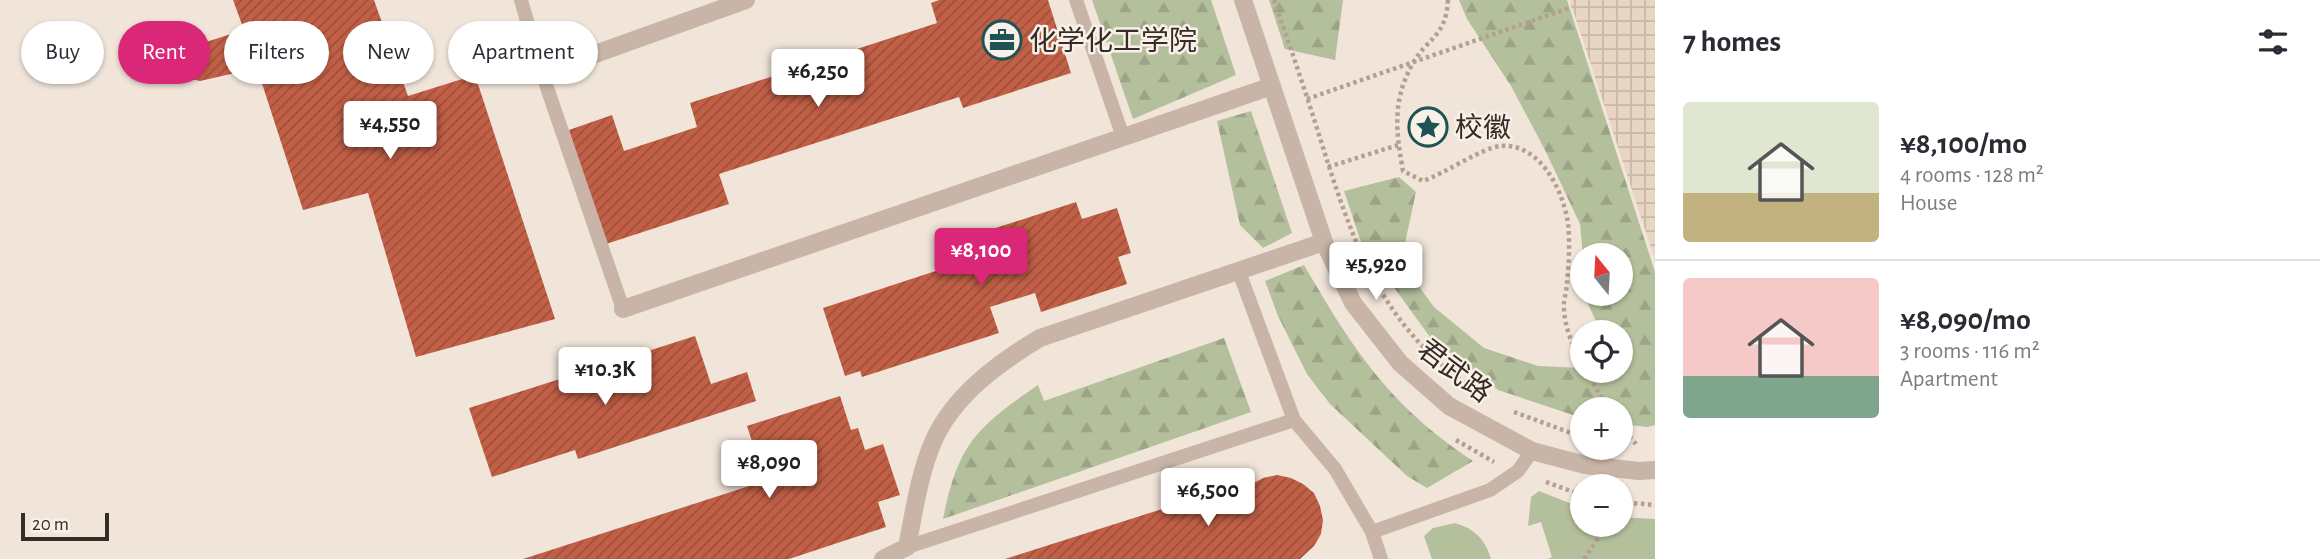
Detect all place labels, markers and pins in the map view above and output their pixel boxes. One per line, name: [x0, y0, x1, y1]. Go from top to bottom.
office icon: 化学化工学院: [981, 19, 1023, 61]
place label: 化学化工学院: [1029, 26, 1197, 56]
pin: ¥6,250: [761, 50, 875, 109]
pin: ¥4,550: [333, 102, 447, 161]
place icon: 校徽: [1407, 106, 1449, 148]
place label: 校徽: [1455, 113, 1511, 143]
pin: ¥8,100: [924, 229, 1038, 288]
pin: ¥5,920: [1319, 243, 1433, 302]
pin: ¥10.3K: [548, 348, 662, 407]
pin: ¥8,090: [712, 440, 826, 500]
pin: ¥6,500: [1151, 468, 1265, 528]

